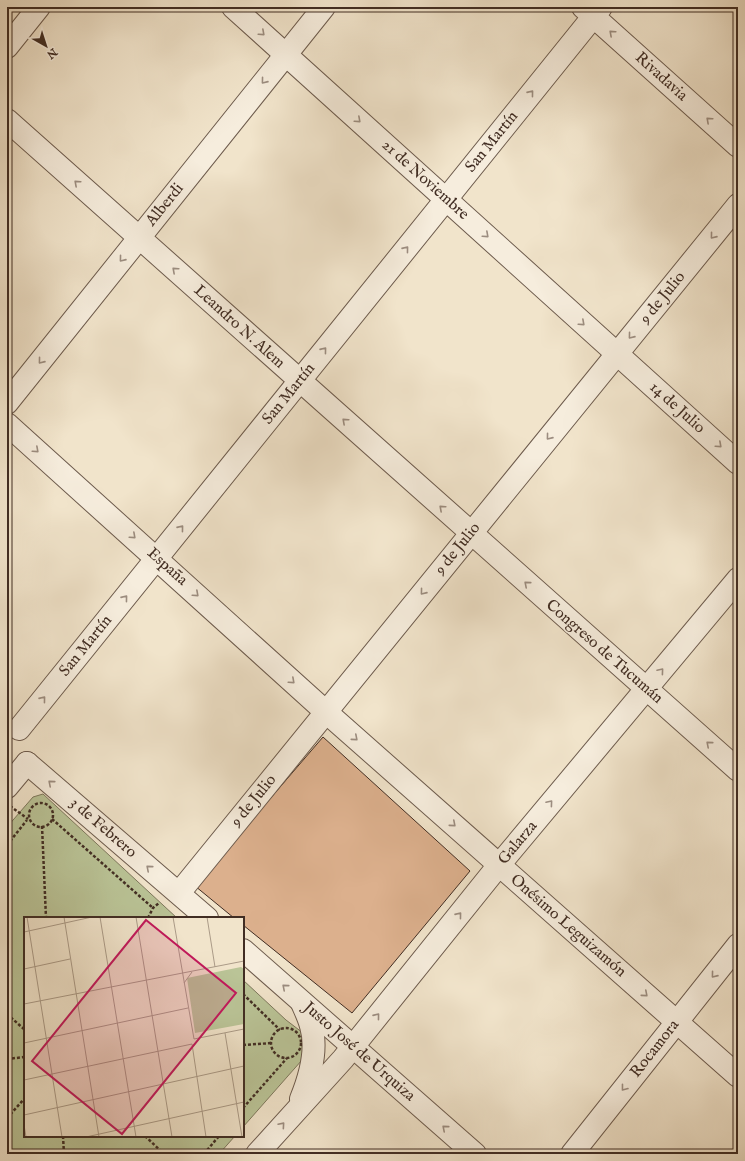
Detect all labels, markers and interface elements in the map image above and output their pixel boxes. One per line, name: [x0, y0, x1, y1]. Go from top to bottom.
north arrow: [26, 26, 66, 66]
one-way arrow: [257, 28, 264, 35]
one-way arrow: [610, 31, 617, 38]
text: N: [43, 44, 61, 62]
street label: Rivadavia: [631, 48, 691, 106]
one-way arrow: [262, 77, 269, 84]
one-way arrow: [527, 90, 534, 98]
street label: San Martín: [461, 107, 523, 177]
one-way arrow: [354, 115, 361, 122]
one-way arrow: [706, 117, 714, 125]
street label: 21 de Noviembre: [377, 135, 473, 225]
street label: Alberdi: [141, 179, 188, 231]
one-way arrow: [75, 181, 82, 188]
one-way arrow: [482, 230, 489, 237]
one-way arrow: [711, 231, 718, 238]
one-way arrow: [401, 246, 408, 253]
one-way arrow: [120, 255, 127, 262]
one-way arrow: [172, 267, 179, 274]
street label: 9 de Julio: [635, 268, 690, 329]
street label: Leandro N. Alem: [189, 281, 289, 373]
one-way arrow: [578, 318, 585, 325]
one-way arrow: [629, 332, 636, 339]
one-way arrow: [320, 348, 327, 355]
one-way arrow: [38, 356, 45, 363]
street label: San Martín: [258, 359, 320, 429]
street label: 14 de Julio: [645, 378, 709, 439]
one-way arrow: [342, 418, 350, 426]
one-way arrow: [547, 433, 554, 440]
one-way arrow: [714, 441, 722, 448]
one-way arrow: [31, 445, 39, 452]
one-way arrow: [439, 505, 447, 512]
street label: 9 de Julio: [430, 519, 485, 580]
one-way arrow: [177, 525, 184, 532]
one-way arrow: [128, 532, 136, 539]
street label: España: [143, 544, 191, 590]
one-way arrow: [525, 582, 532, 589]
one-way arrow: [421, 588, 428, 595]
one-way arrow: [191, 589, 199, 596]
one-way arrow: [120, 595, 127, 602]
street label: Congreso de Tucumán: [541, 596, 667, 709]
street label: San Martín: [55, 611, 117, 681]
one-way arrow: [656, 669, 663, 676]
one-way arrow: [288, 676, 295, 683]
one-way arrow: [39, 696, 46, 704]
one-way arrow: [351, 733, 358, 740]
one-way arrow: [706, 742, 714, 749]
street label: 9 de Julio: [226, 771, 281, 832]
one-way arrow: [48, 781, 55, 788]
street label: 3 de Febrero: [65, 793, 141, 863]
one-way arrow: [546, 801, 553, 808]
street label: Galarza: [494, 817, 542, 869]
one-way arrow: [448, 819, 456, 827]
one-way arrow: [147, 865, 154, 872]
street label: Onésimo Leguizamón: [506, 870, 630, 982]
one-way arrow: [454, 912, 461, 919]
inset map: [24, 917, 244, 1137]
one-way arrow: [711, 971, 718, 978]
one-way arrow: [282, 984, 290, 991]
one-way arrow: [640, 989, 647, 996]
street label: Justo José de Urquiza: [297, 997, 419, 1106]
one-way arrow: [373, 1013, 380, 1020]
street label: Rocamora: [626, 1016, 684, 1082]
one-way arrow: [622, 1084, 629, 1091]
one-way arrow: [278, 1122, 285, 1129]
one-way arrow: [443, 1126, 450, 1133]

